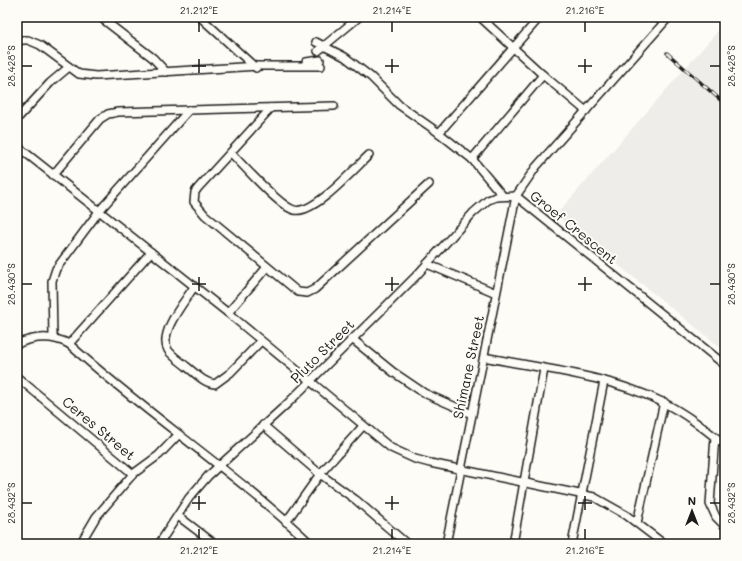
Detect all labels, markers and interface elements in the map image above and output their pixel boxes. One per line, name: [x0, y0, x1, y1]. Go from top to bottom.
text: 21.212°E: [180, 3, 218, 17]
text: 21.214°E: [373, 3, 412, 17]
text: 21.216°E: [566, 3, 605, 17]
text: 28.428°S: [4, 45, 18, 87]
text: 28.428°S: [724, 45, 738, 87]
street label: Groef Crescent: [526, 186, 622, 268]
text: 28.430°S: [4, 263, 18, 305]
text: 28.430°S: [724, 263, 738, 305]
street label: Shimane Street: [448, 313, 488, 421]
street label: Pluto Street: [286, 315, 358, 387]
street label: Ceres Street: [58, 392, 140, 464]
text: 28.432°S: [4, 482, 18, 524]
text: 28.432°S: [724, 482, 738, 524]
north arrow: [672, 491, 712, 531]
text: N: [688, 493, 696, 508]
text: 21.212°E: [180, 543, 218, 557]
text: 21.214°E: [373, 543, 412, 557]
text: 21.216°E: [566, 543, 605, 557]

